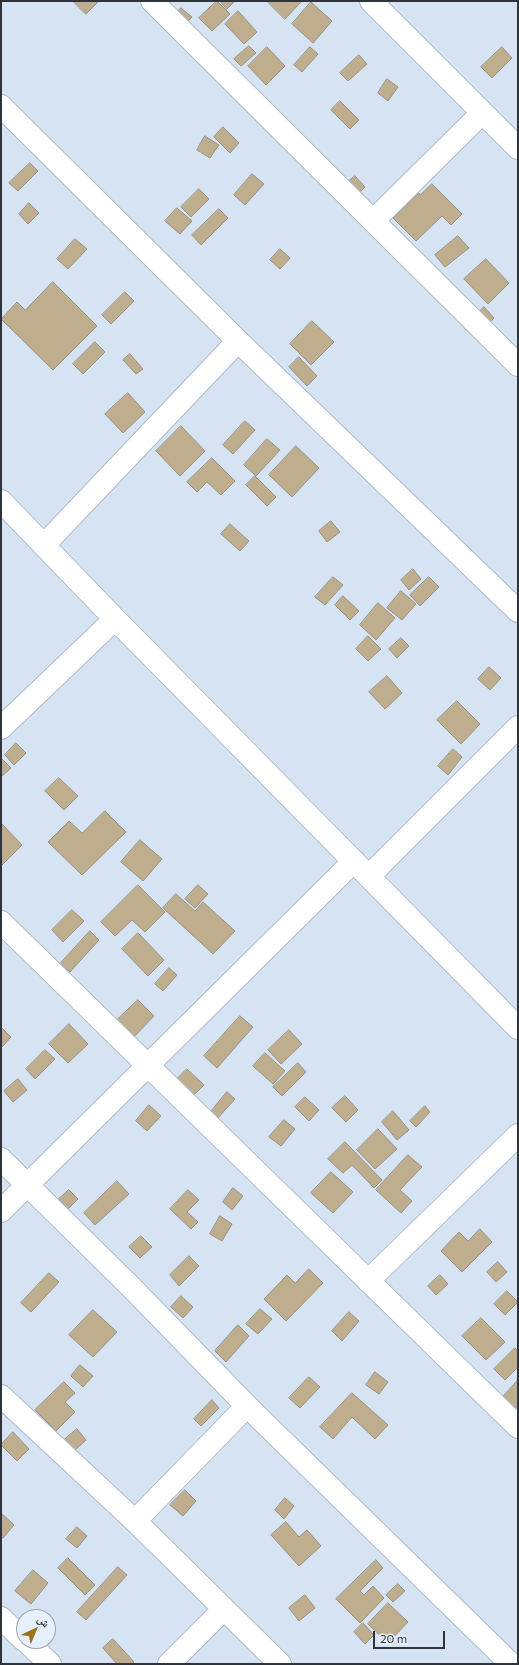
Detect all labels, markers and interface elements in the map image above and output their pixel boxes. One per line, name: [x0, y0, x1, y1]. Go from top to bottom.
north arrow: [16, 1609, 56, 1649]
text: ش: [35, 1612, 53, 1629]
scale bar: [375, 1623, 447, 1649]
text: 20 m: [380, 1631, 407, 1645]

